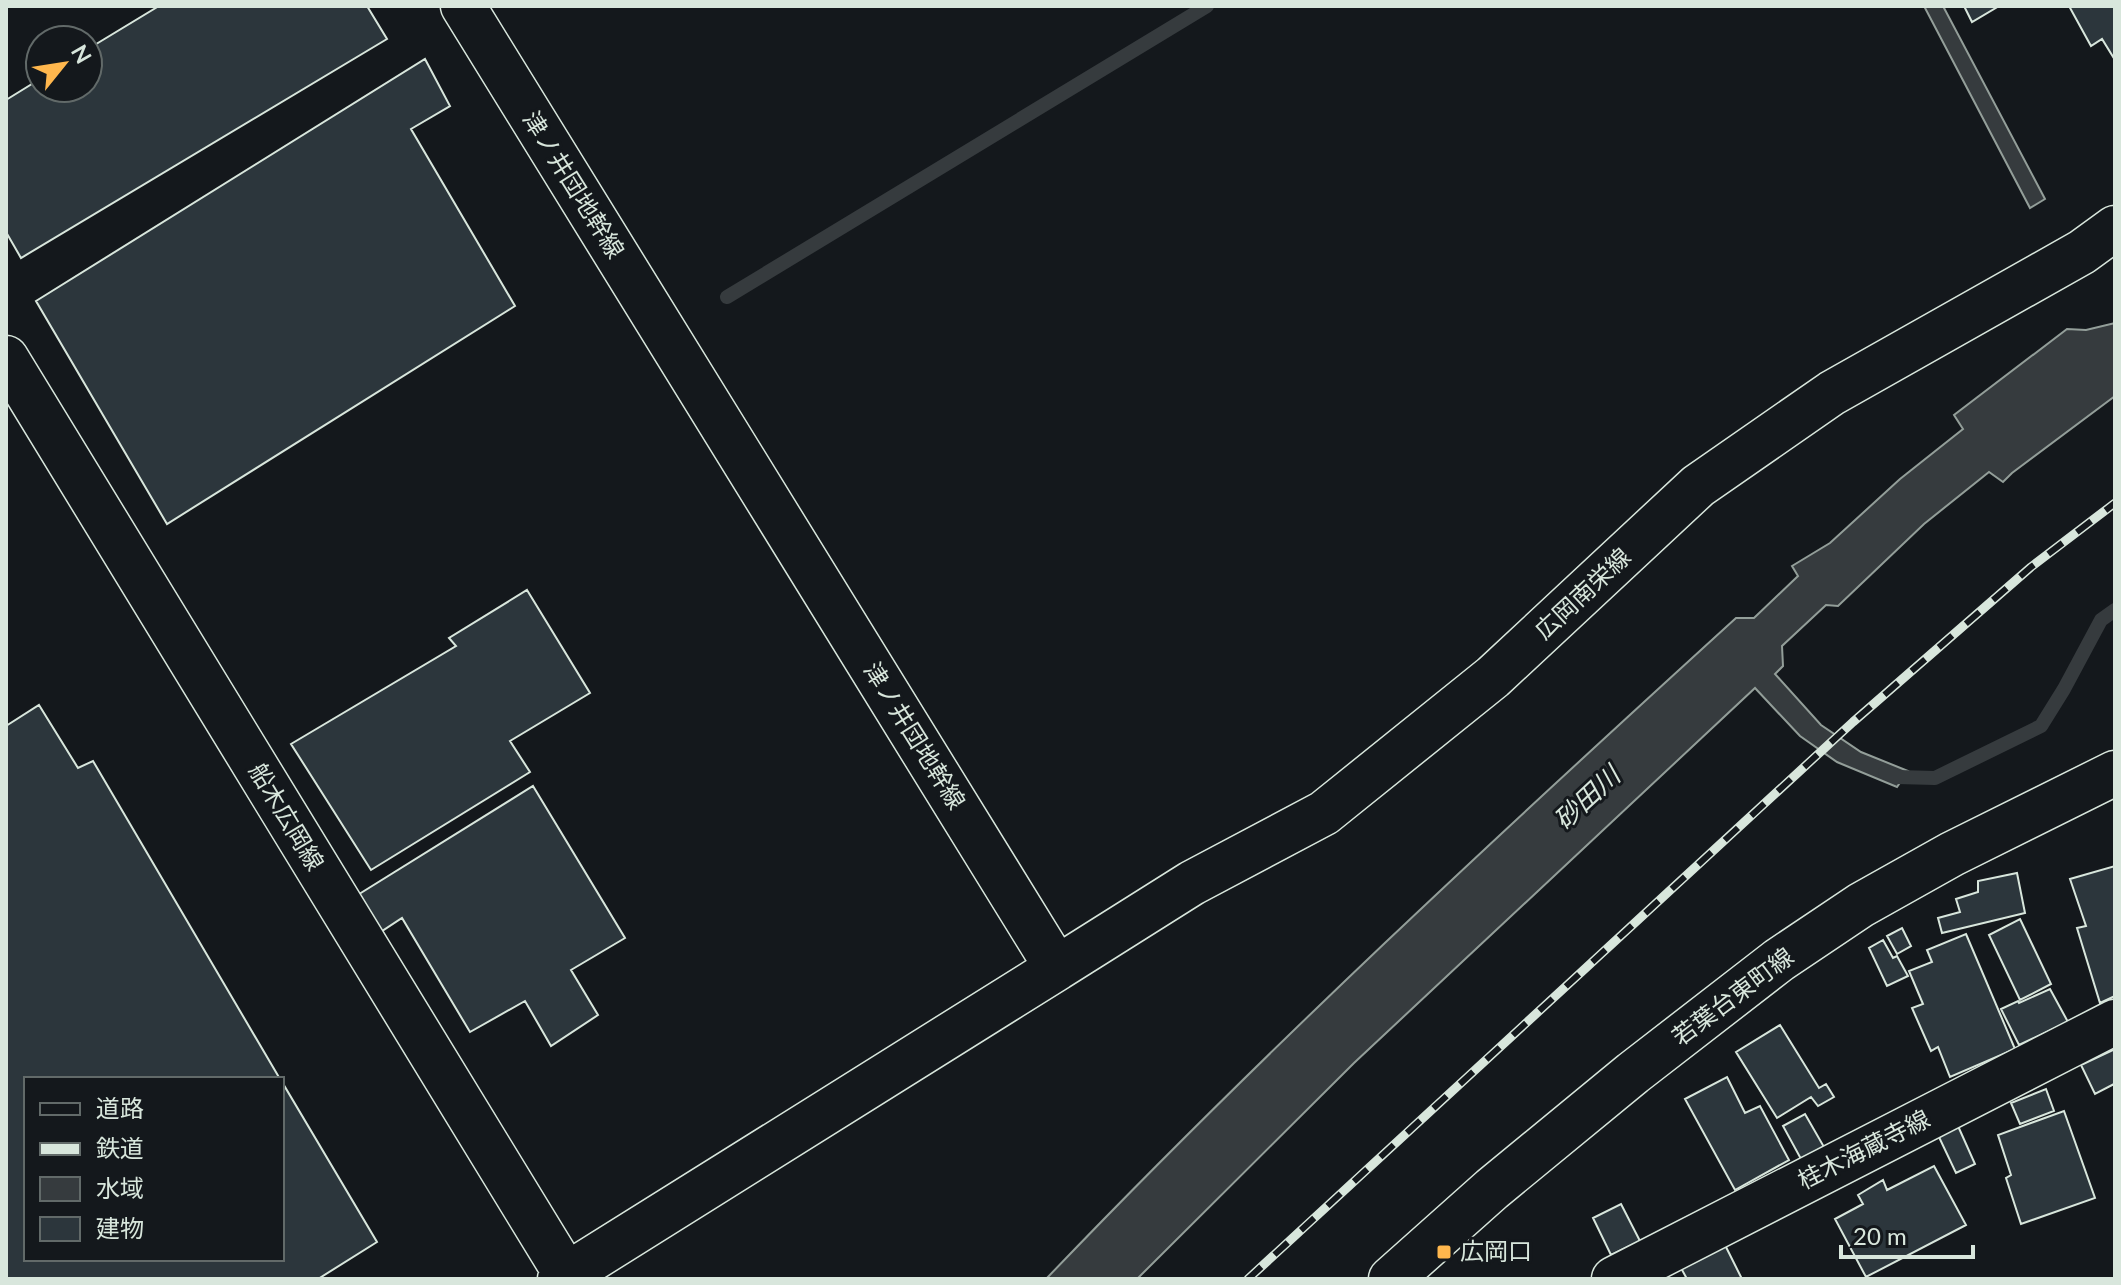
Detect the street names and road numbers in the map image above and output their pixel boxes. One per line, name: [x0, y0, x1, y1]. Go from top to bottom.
street label: 津ノ井団地幹線: [517, 105, 631, 263]
street label: 広岡南栄線: [1528, 541, 1636, 644]
street label: 津ノ井団地幹線: [858, 656, 972, 814]
street label: 船木広岡線: [244, 757, 331, 875]
street label: 若葉台東町線: [1666, 941, 1798, 1051]
street label: 桂木海蔵寺線: [1793, 1103, 1934, 1194]

